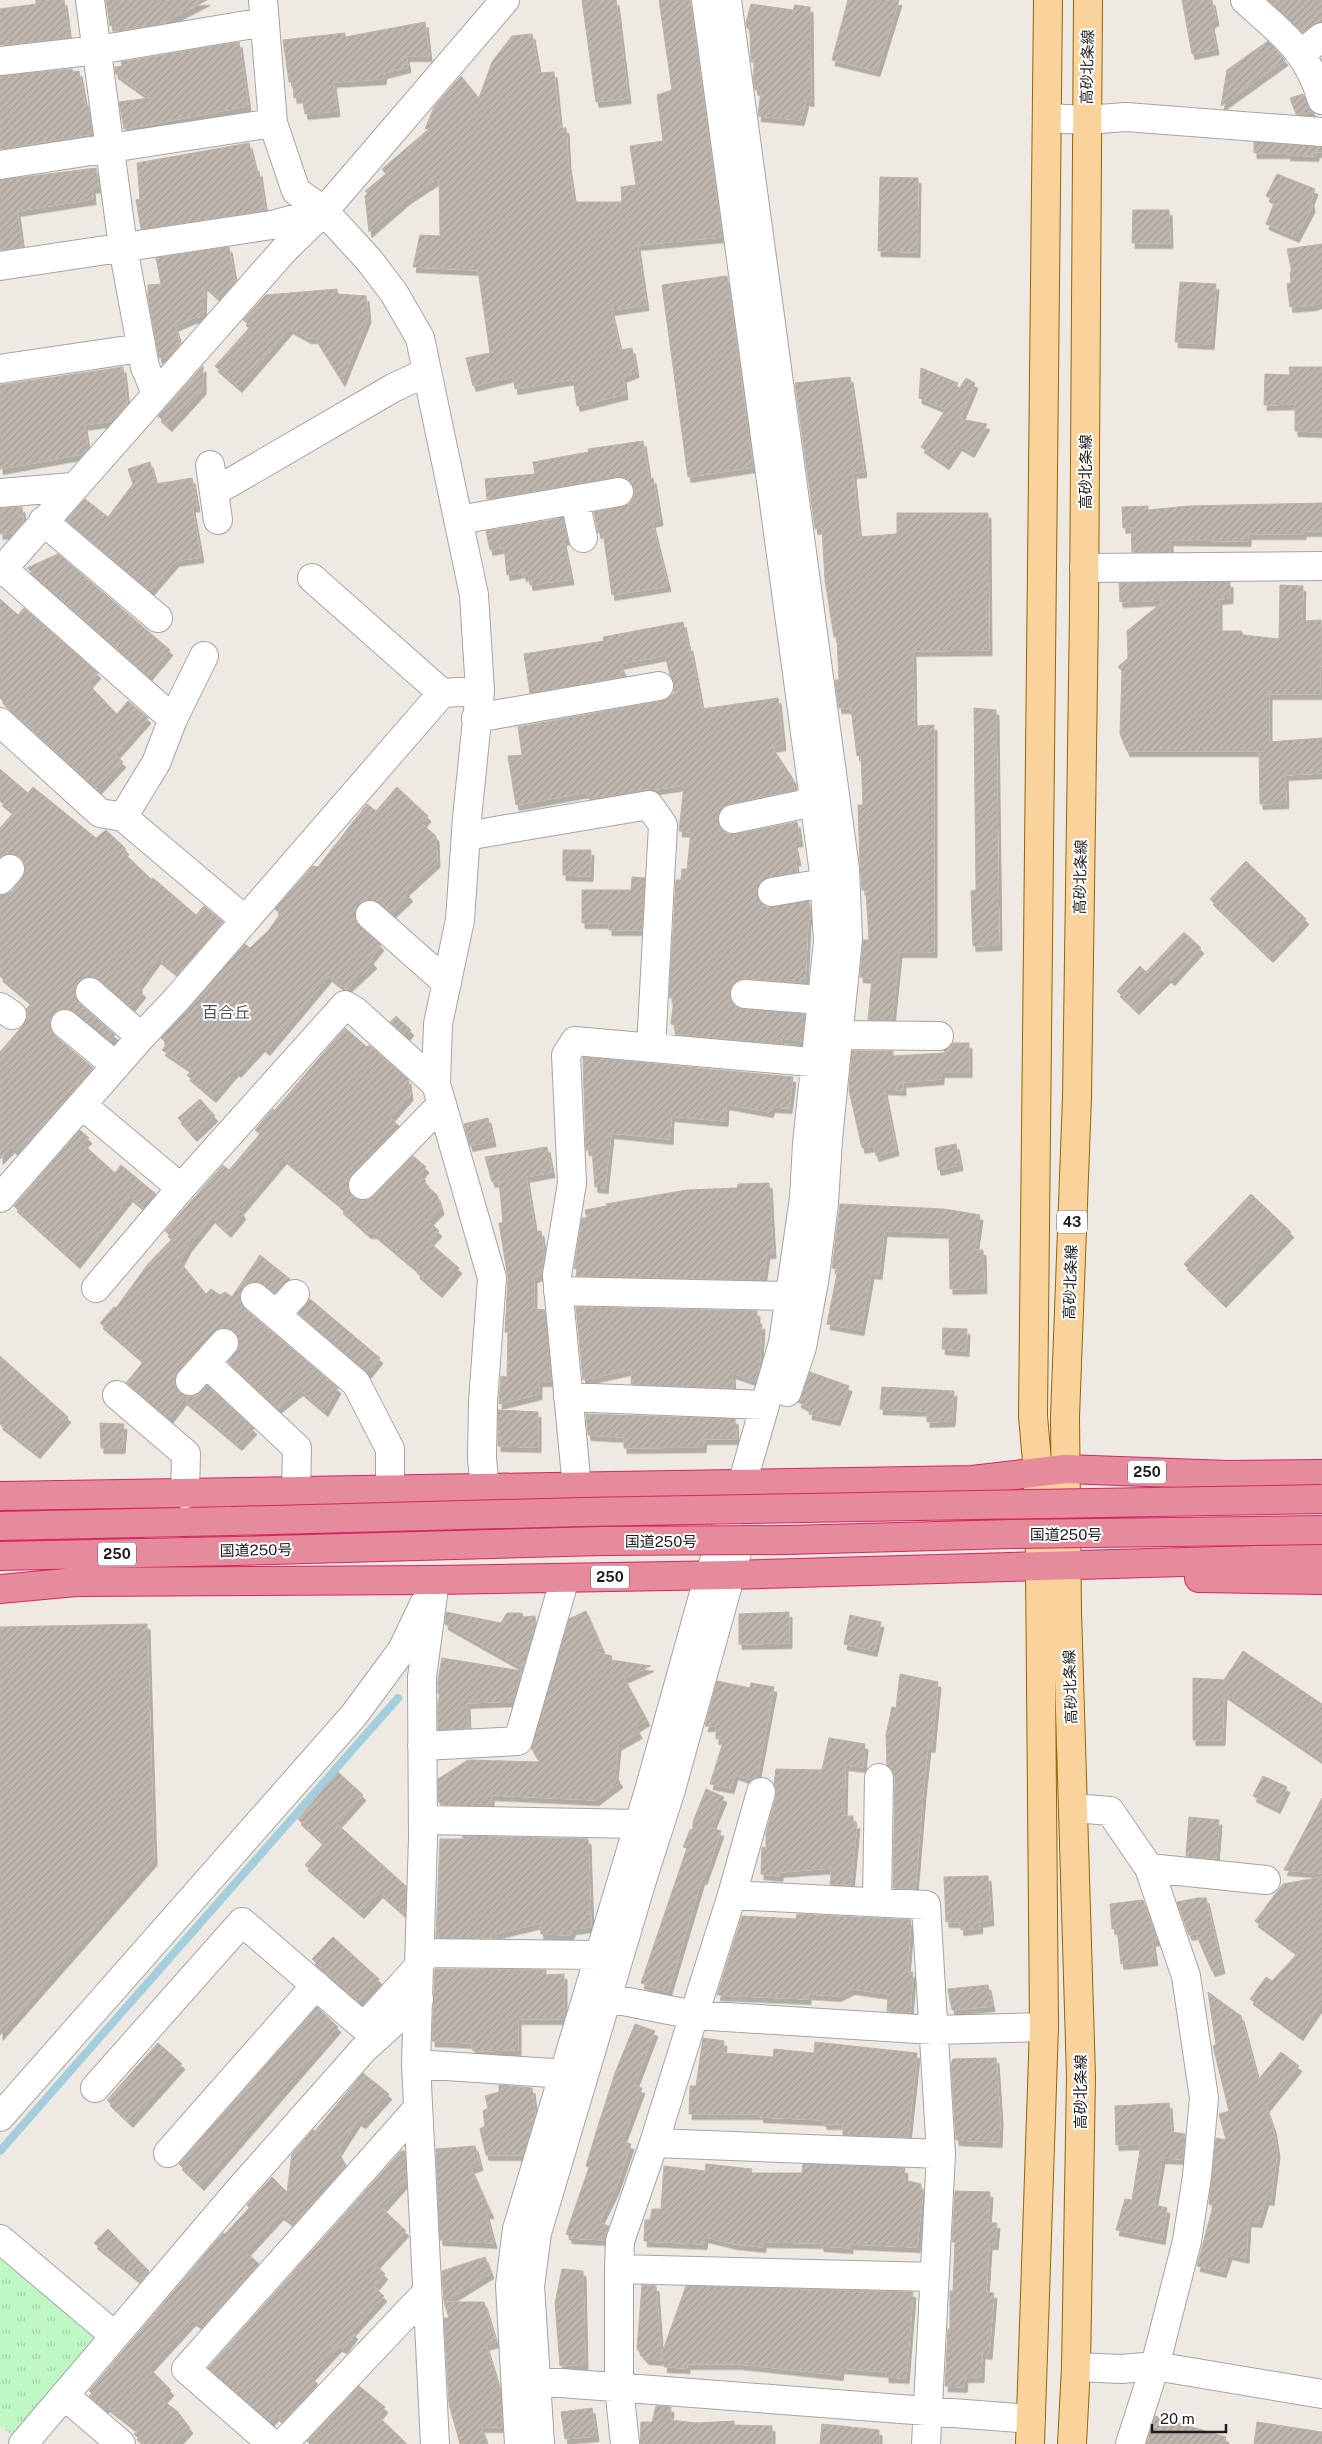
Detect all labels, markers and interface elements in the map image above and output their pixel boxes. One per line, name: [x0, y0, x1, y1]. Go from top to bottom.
street label: 高砂北条線: [1078, 29, 1096, 105]
street label: 高砂北条線: [1077, 434, 1094, 510]
street label: 高砂北条線: [1071, 839, 1089, 915]
district label: 百合丘: [202, 1003, 250, 1022]
road number: 43: [1057, 1210, 1087, 1234]
street label: 高砂北条線: [1060, 1244, 1080, 1320]
road number: 250: [1128, 1460, 1166, 1484]
street label: 国道250号: [1030, 1526, 1102, 1543]
street label: 国道250号: [625, 1533, 697, 1550]
street label: 国道250号: [219, 1541, 293, 1559]
road number: 250: [98, 1542, 136, 1566]
road number: 250: [591, 1565, 629, 1588]
street label: 高砂北条線: [1060, 1649, 1080, 1725]
street label: 高砂北条線: [1072, 2054, 1089, 2130]
scale bar: [1152, 2402, 1226, 2434]
text: 20 m: [1160, 2410, 1195, 2427]

